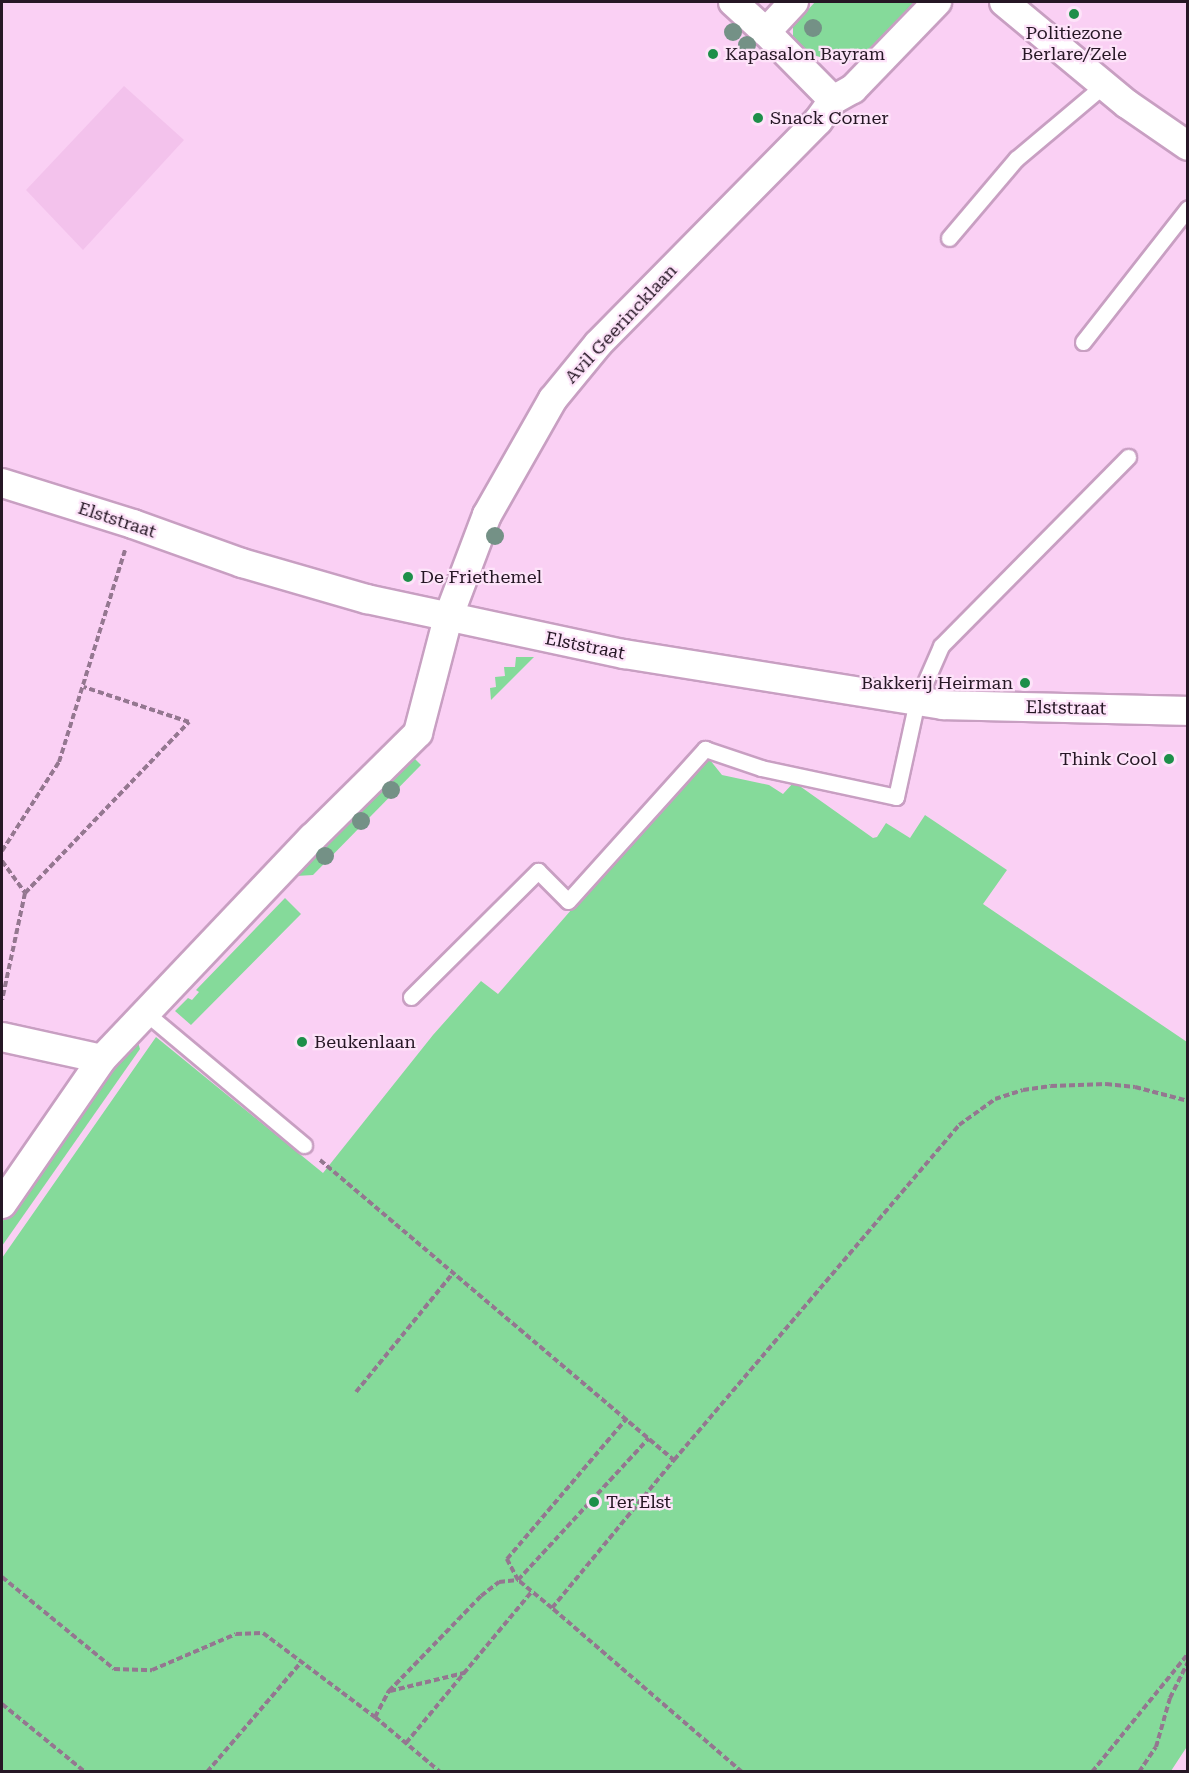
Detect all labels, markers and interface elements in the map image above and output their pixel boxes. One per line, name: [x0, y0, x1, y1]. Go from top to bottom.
marker: Politiezone Berlare/Zele: [1067, 7, 1081, 21]
place label: Politiezone Berlare/Zele: [1021, 23, 1127, 66]
place label: Kapasalon Bayram: [725, 43, 885, 65]
marker: Kapasalon Bayram: [706, 47, 720, 61]
place label: Snack Corner: [770, 107, 889, 129]
marker: Snack Corner: [751, 111, 765, 125]
street label: Avil Geerincklaan: [560, 260, 682, 388]
street label: Elststraat: [75, 497, 159, 543]
place label: De Friethemel: [420, 566, 542, 588]
marker: De Friethemel: [401, 570, 415, 584]
street label: Elststraat: [543, 628, 627, 664]
place label: Bakkerij Heirman: [861, 672, 1013, 694]
marker: Bakkerij Heirman: [1018, 676, 1032, 690]
street label: Elststraat: [1025, 696, 1107, 720]
place label: Think Cool: [1060, 748, 1157, 770]
marker: Think Cool: [1162, 752, 1176, 766]
place label: Beukenlaan: [314, 1031, 416, 1053]
marker: Beukenlaan: [295, 1035, 309, 1049]
place label: Ter Elst: [606, 1491, 671, 1513]
marker: Ter Elst: [587, 1495, 601, 1509]

